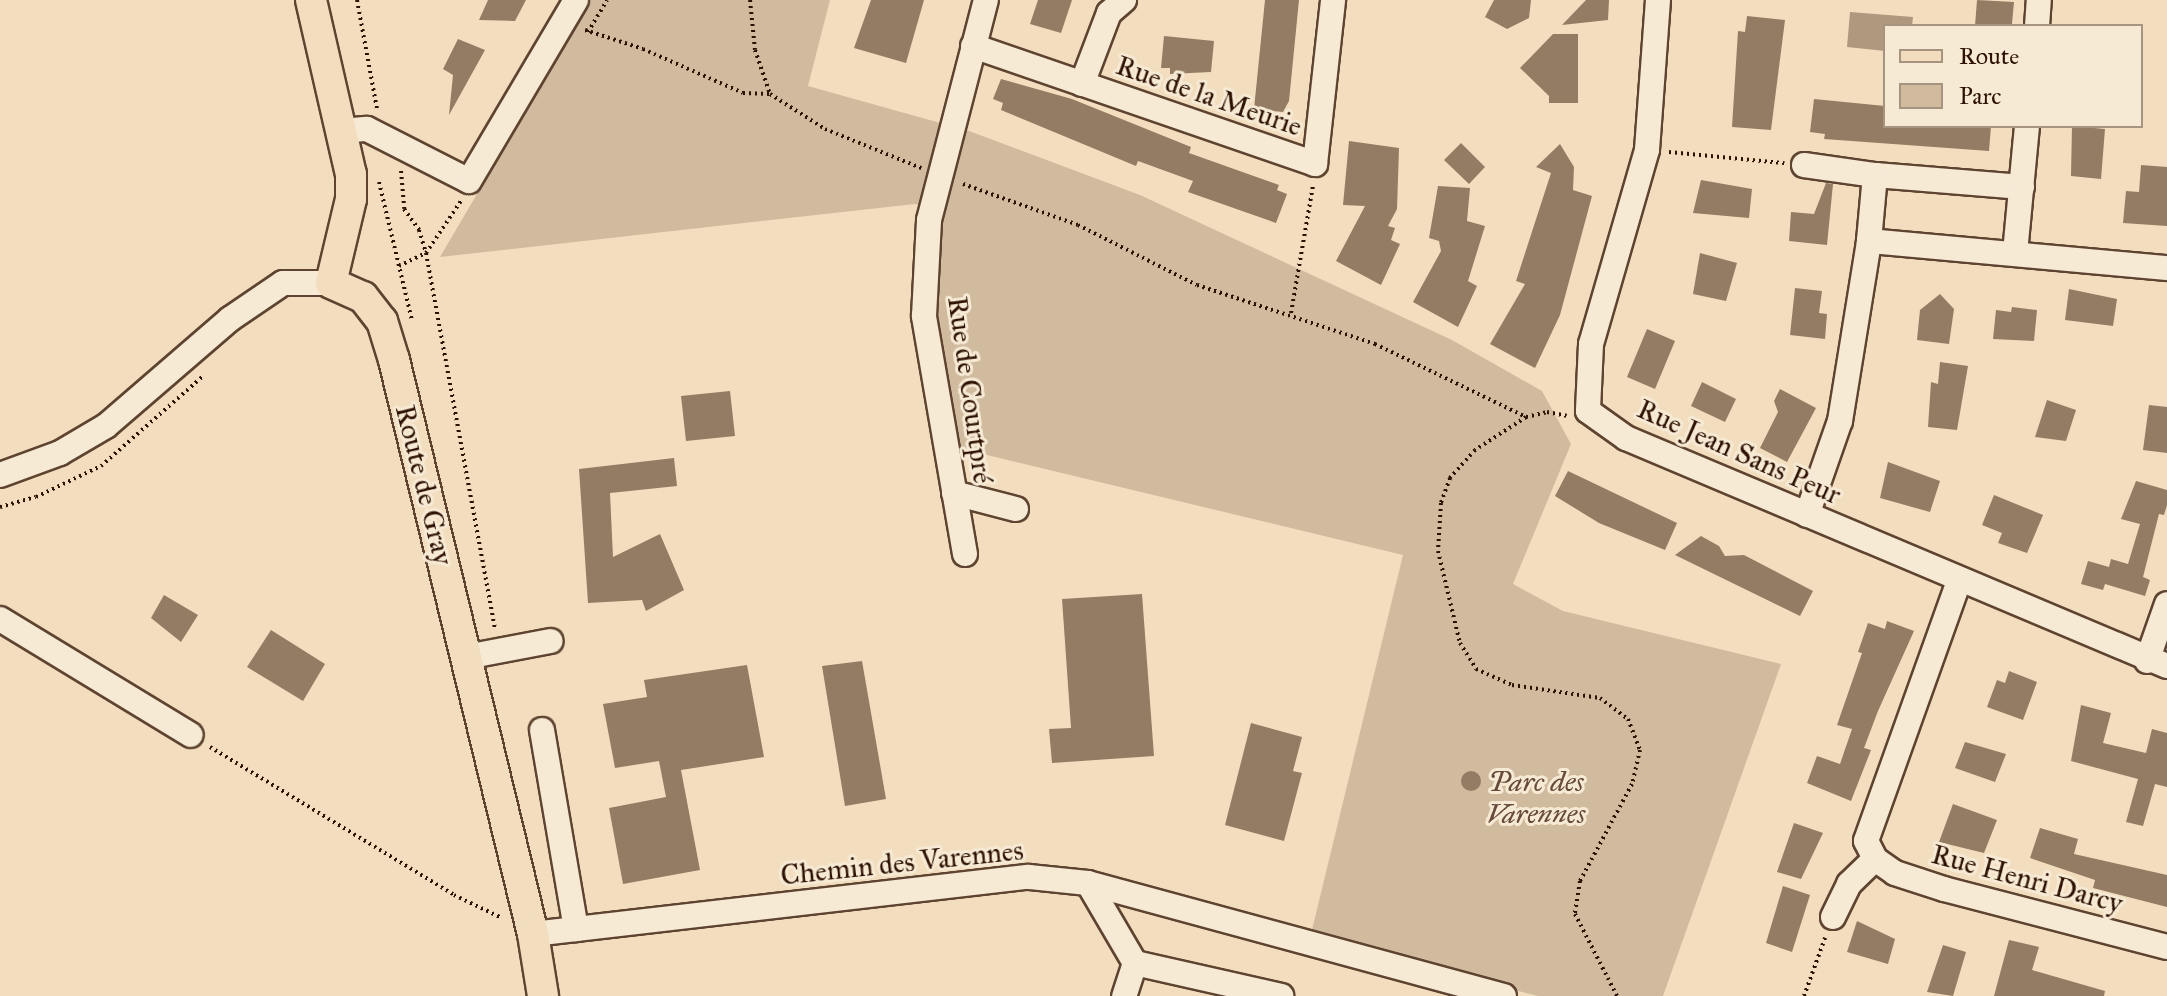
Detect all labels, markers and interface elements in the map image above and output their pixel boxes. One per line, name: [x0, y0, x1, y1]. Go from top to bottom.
legend: [1883, 24, 2143, 128]
text: Route: [1959, 41, 2019, 71]
street label: Rue de la Meurie: [1112, 49, 1306, 143]
text: Parc: [1959, 81, 2001, 111]
street label: Rue de Courtpré: [940, 294, 1000, 486]
street label: Rue Jean Sans Peur: [1632, 392, 1846, 512]
street label: Route de Gray: [388, 402, 460, 568]
park label: Parc des Varennes: [1487, 765, 1585, 831]
street label: Chemin des Varennes: [779, 834, 1025, 892]
street label: Rue Henri Darcy: [1928, 837, 2126, 921]

